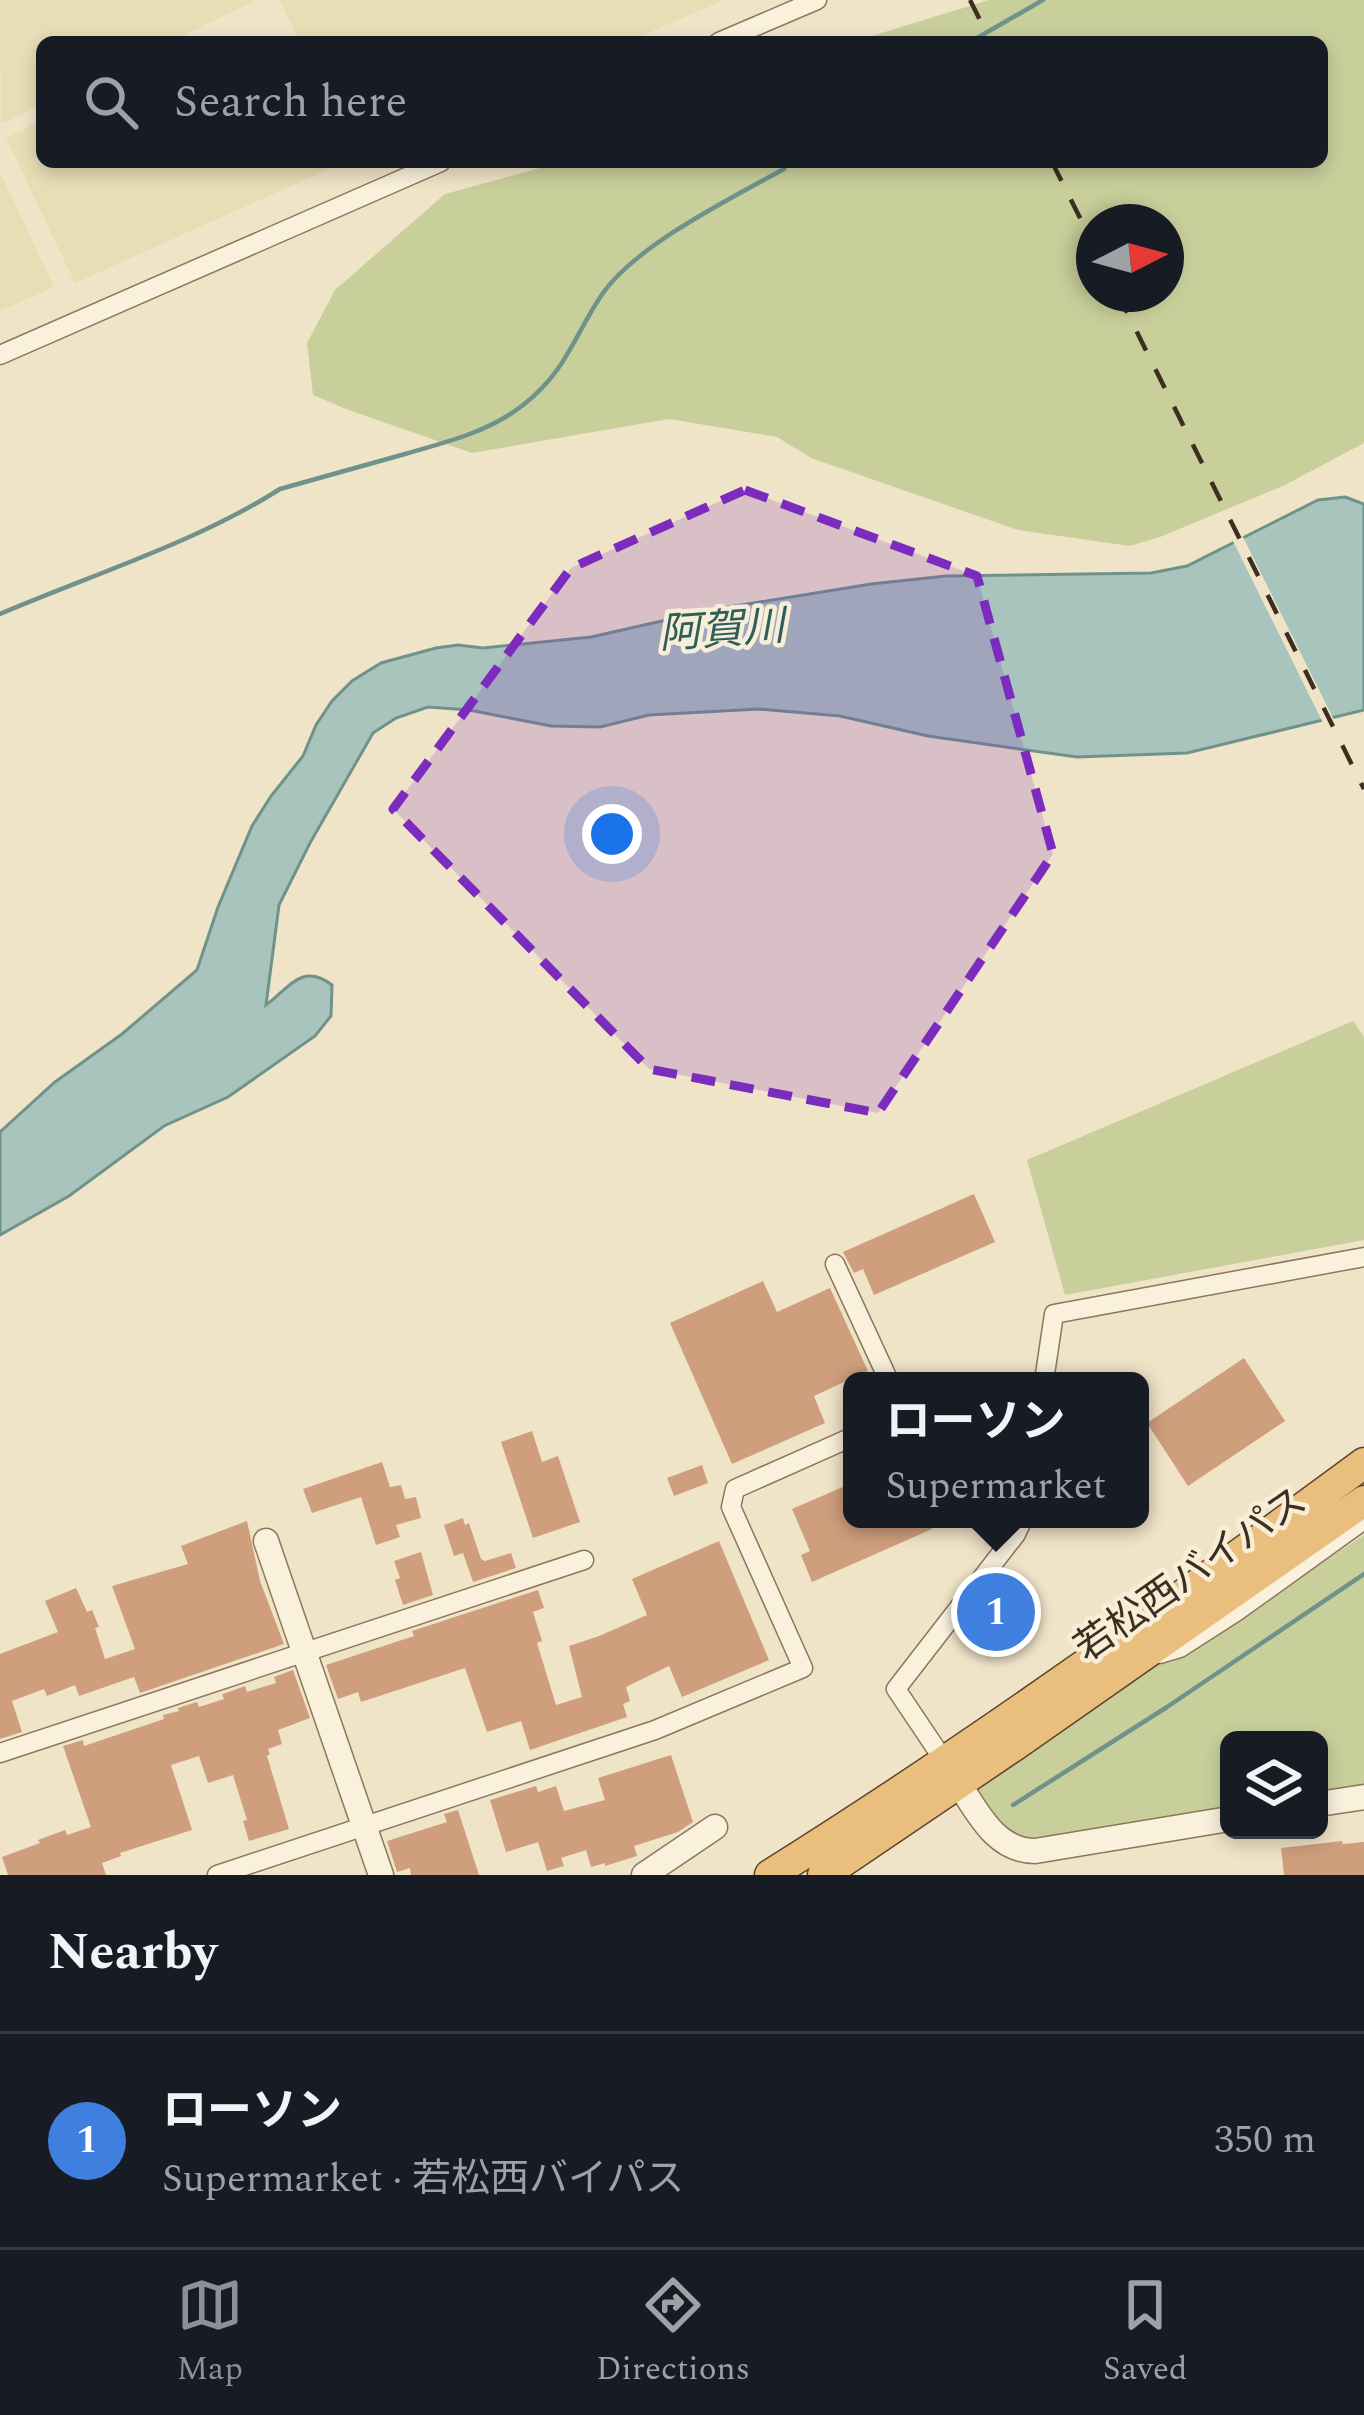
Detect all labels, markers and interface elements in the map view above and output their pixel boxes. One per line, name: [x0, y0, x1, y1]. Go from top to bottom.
search box: [36, 36, 1328, 168]
text: Search here: [174, 68, 407, 137]
icon: search: [78, 69, 144, 135]
north arrow: [1076, 204, 1184, 312]
water label: 阿賀川: [657, 595, 791, 667]
your location: [582, 804, 642, 864]
popup: [843, 1372, 1149, 1528]
text: ローソン: [886, 1388, 1066, 1457]
text: Supermarket: [886, 1457, 1106, 1516]
street label: 若松西バイパス: [1063, 1473, 1319, 1677]
pin: 1: [957, 1567, 1035, 1657]
map controls: [1220, 1731, 1328, 1839]
button: layers: [1220, 1731, 1328, 1839]
text: Nearby: [48, 1914, 217, 1992]
text: ローソン: [162, 2077, 342, 2146]
text: 1: [76, 2111, 98, 2170]
text: 350 m: [1214, 2111, 1316, 2170]
text: Supermarket · 若松西バイパス: [162, 2150, 684, 2209]
tab: Map: [176, 2272, 243, 2394]
tab: Directions: [596, 2272, 750, 2394]
tab: Saved: [1103, 2272, 1188, 2394]

